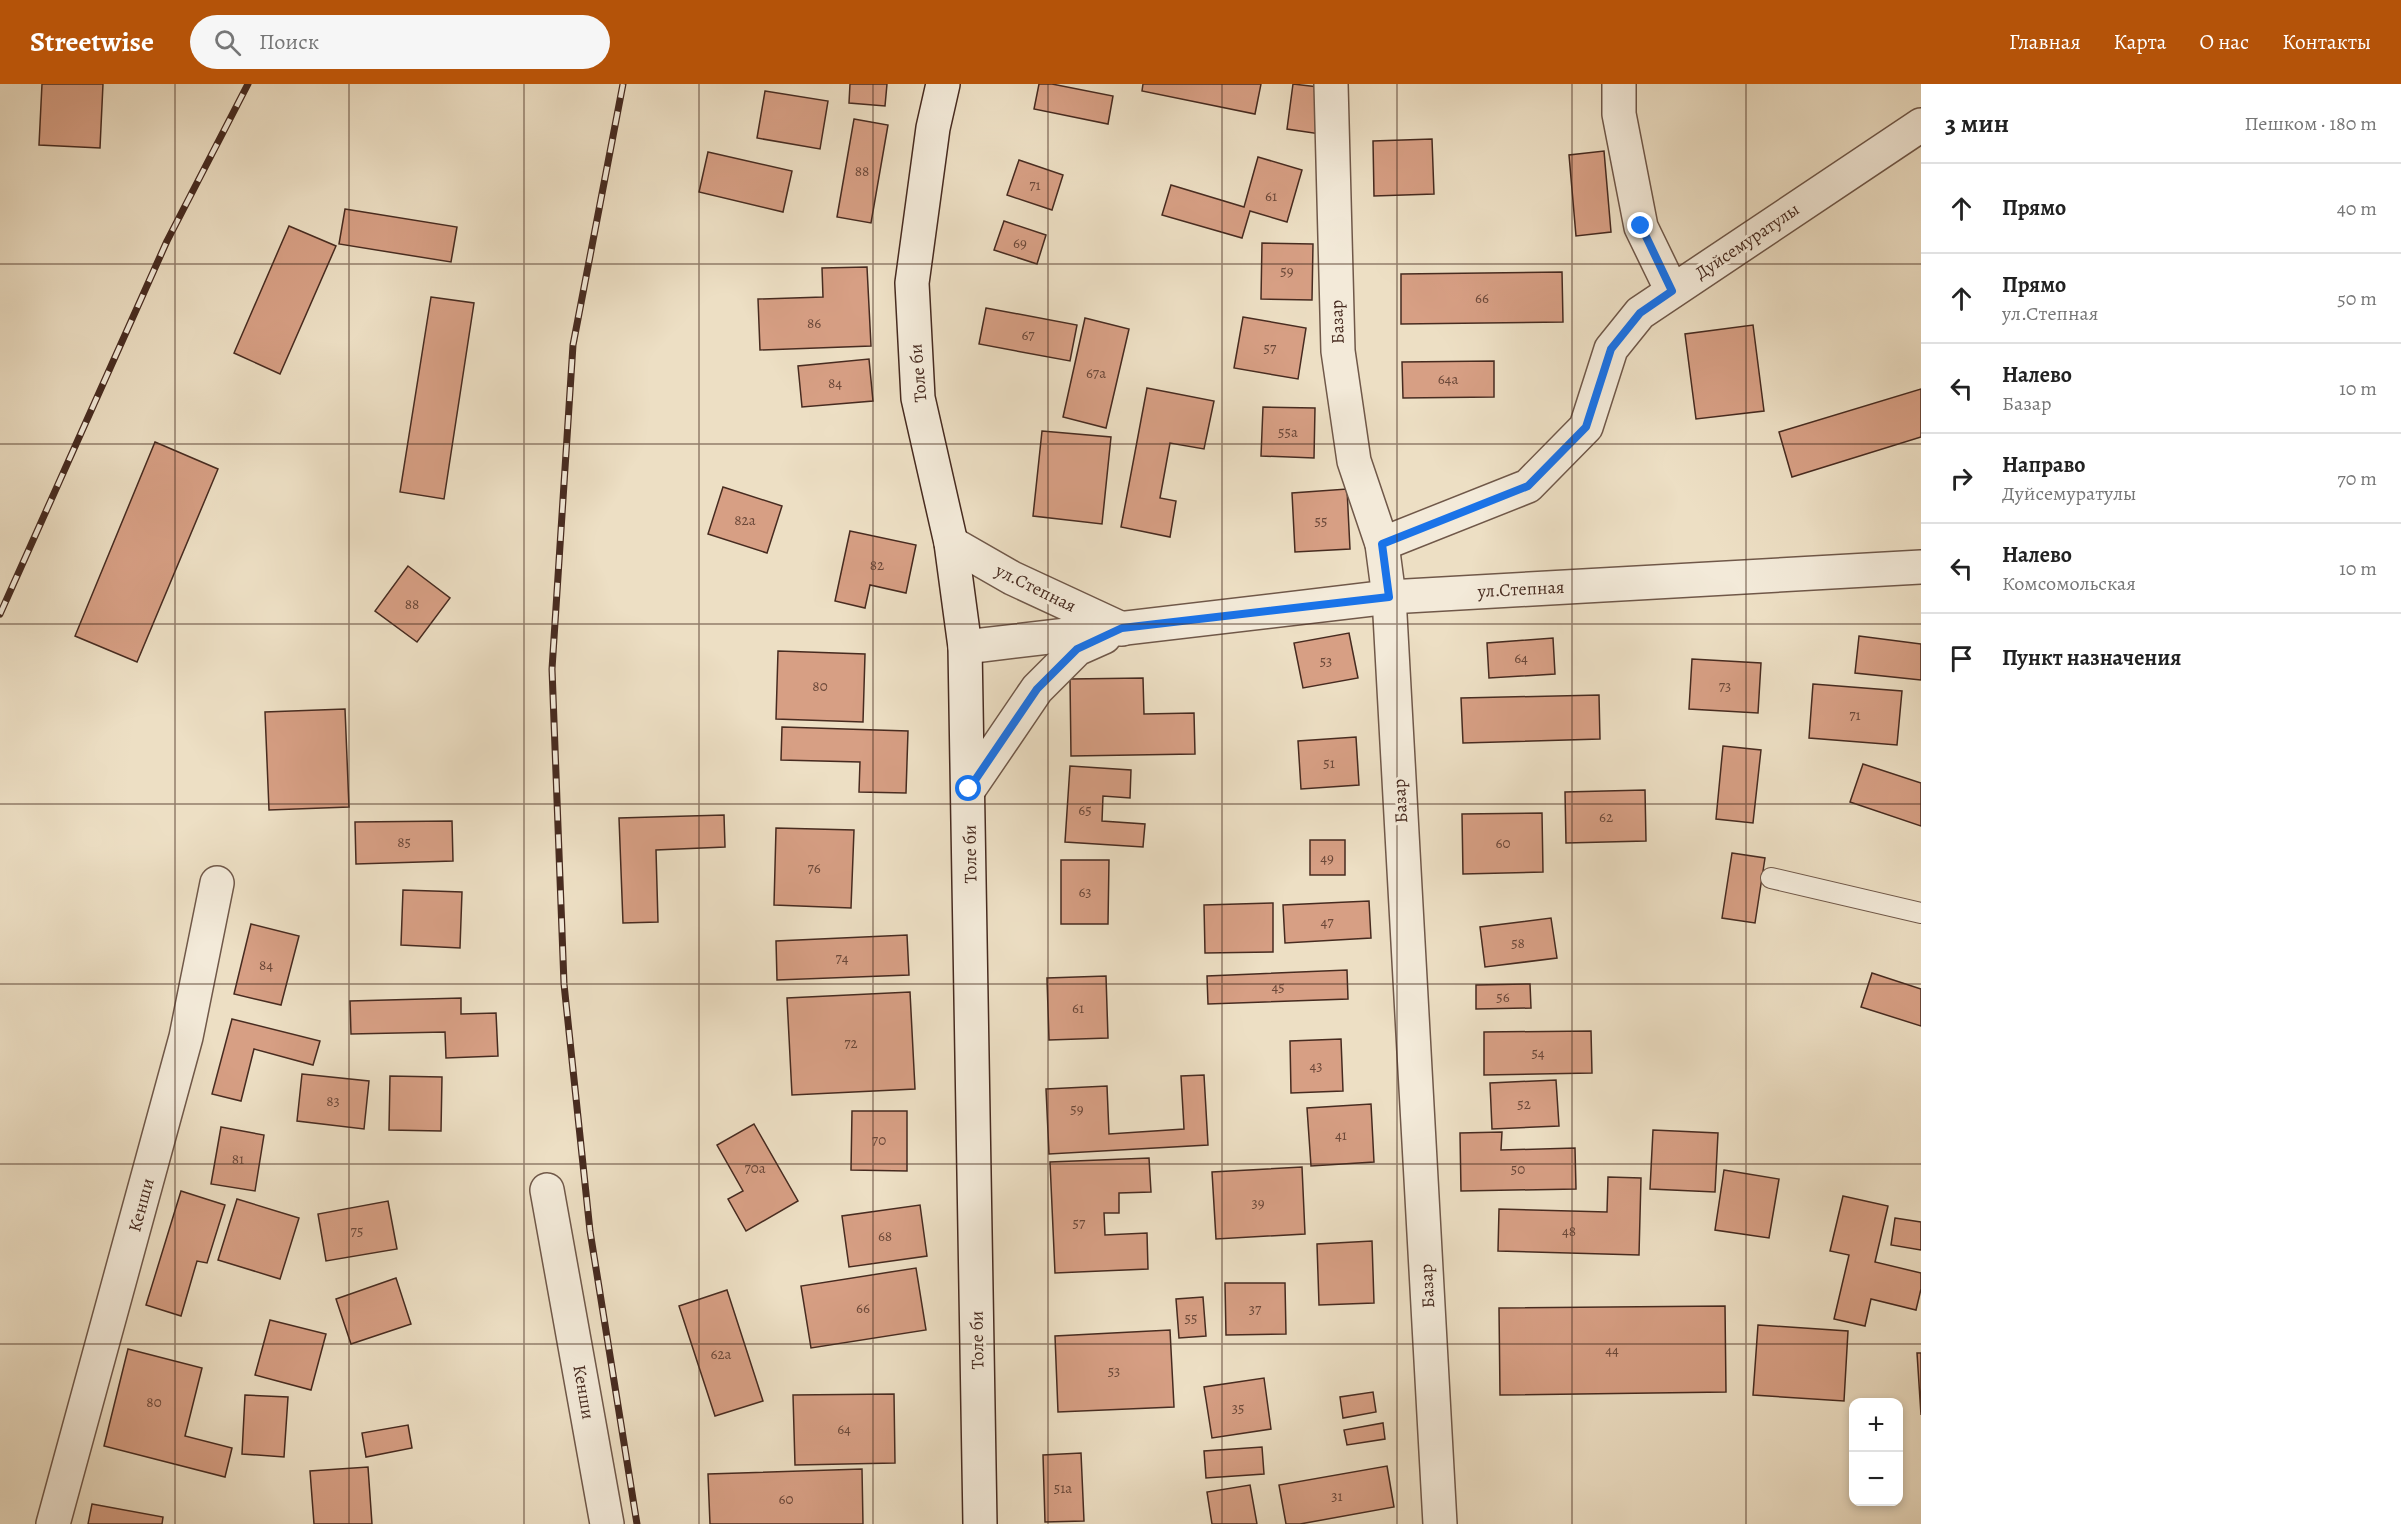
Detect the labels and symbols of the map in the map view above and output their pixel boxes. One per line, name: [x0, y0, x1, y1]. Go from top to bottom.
house number: 88: [855, 161, 869, 181]
house number: 71: [1029, 175, 1041, 195]
house number: 61: [1265, 186, 1277, 206]
street label: Дуйсемуратулы: [1690, 197, 1804, 285]
route end: [1627, 212, 1653, 238]
house number: 69: [1013, 233, 1027, 253]
house number: 59: [1280, 261, 1294, 281]
house number: 66: [1475, 288, 1489, 308]
street label: Базар: [1324, 299, 1350, 345]
house number: 86: [807, 313, 821, 333]
house number: 67: [1021, 325, 1035, 345]
house number: 57: [1264, 338, 1277, 358]
street label: Толе би: [903, 343, 933, 403]
house number: 67а: [1086, 363, 1106, 383]
house number: 64а: [1438, 369, 1458, 389]
house number: 84: [828, 373, 842, 393]
house number: 55а: [1278, 422, 1298, 442]
house number: 82а: [734, 510, 756, 530]
house number: 55: [1315, 511, 1327, 531]
house number: 82: [870, 555, 884, 575]
street label: ул.Степная: [991, 558, 1080, 618]
street label: ул.Степная: [1476, 575, 1565, 603]
house number: 88: [405, 594, 419, 614]
house number: 64: [1514, 648, 1528, 668]
house number: 53: [1320, 651, 1332, 671]
house number: 80: [812, 676, 828, 696]
house number: 73: [1719, 676, 1731, 696]
house number: 71: [1849, 705, 1861, 725]
house number: 51: [1323, 753, 1335, 773]
route start: [955, 775, 981, 801]
street label: Базар: [1387, 778, 1413, 824]
house number: 65: [1078, 800, 1092, 820]
house number: 62: [1599, 807, 1613, 827]
street label: Толе би: [957, 825, 983, 883]
house number: 85: [397, 832, 411, 852]
house number: 60: [1496, 833, 1510, 853]
house number: 49: [1320, 848, 1334, 868]
house number: 76: [807, 858, 821, 878]
house number: 63: [1078, 882, 1092, 902]
house number: 47: [1320, 912, 1334, 932]
house number: 58: [1511, 933, 1525, 953]
house number: 74: [835, 948, 849, 968]
house number: 84: [259, 955, 273, 975]
house number: 45: [1271, 977, 1285, 997]
house number: 56: [1496, 987, 1510, 1007]
house number: 61: [1072, 998, 1084, 1018]
house number: 72: [844, 1033, 858, 1053]
house number: 54: [1531, 1043, 1545, 1063]
house number: 43: [1309, 1056, 1323, 1076]
house number: 83: [326, 1091, 340, 1111]
house number: 52: [1517, 1094, 1531, 1114]
house number: 59: [1070, 1099, 1084, 1119]
house number: 41: [1335, 1125, 1347, 1145]
house number: 70: [872, 1130, 886, 1150]
house number: 81: [232, 1149, 244, 1169]
house number: 70а: [744, 1158, 766, 1178]
house number: 50: [1511, 1159, 1525, 1179]
street label: Кенши: [122, 1175, 160, 1235]
house number: 39: [1251, 1193, 1265, 1213]
house number: 57: [1073, 1213, 1086, 1233]
house number: 75: [351, 1221, 363, 1241]
house number: 48: [1562, 1221, 1576, 1241]
house number: 68: [878, 1226, 892, 1246]
street label: Базар: [1414, 1263, 1440, 1309]
house number: 66: [856, 1298, 870, 1318]
house number: 37: [1249, 1299, 1262, 1319]
house number: 55: [1185, 1308, 1197, 1328]
street label: Толе би: [964, 1311, 990, 1369]
house number: 44: [1605, 1340, 1619, 1360]
house number: 62а: [711, 1344, 732, 1364]
house number: 53: [1108, 1361, 1120, 1381]
street label: Кенши: [567, 1363, 601, 1421]
house number: 80: [146, 1392, 162, 1412]
house number: 35: [1232, 1398, 1244, 1418]
house number: 64: [837, 1419, 851, 1439]
house number: 51а: [1054, 1478, 1072, 1498]
house number: 31: [1331, 1486, 1343, 1506]
house number: 60: [779, 1489, 793, 1509]

